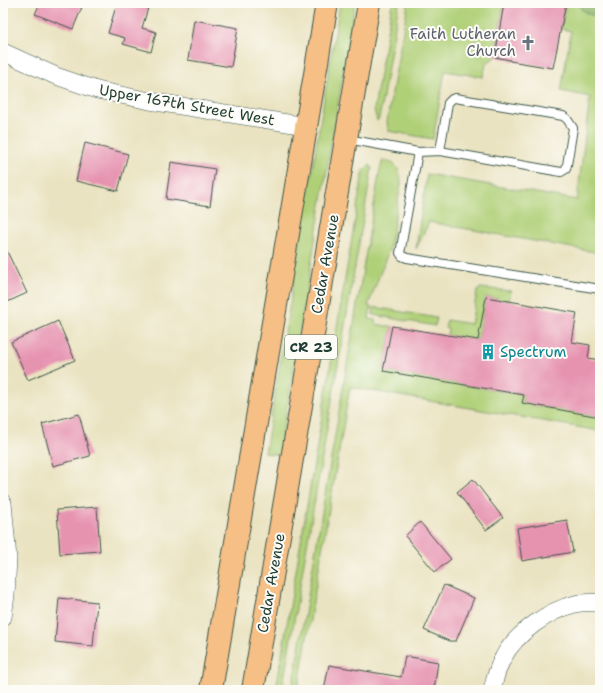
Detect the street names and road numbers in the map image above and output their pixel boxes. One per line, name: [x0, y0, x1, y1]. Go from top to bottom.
street label: Upper 167th Street West: [98, 80, 276, 130]
street label: Cedar Avenue: [306, 213, 344, 315]
road number: CR 23: [285, 335, 337, 359]
street label: Cedar Avenue: [252, 532, 290, 634]

